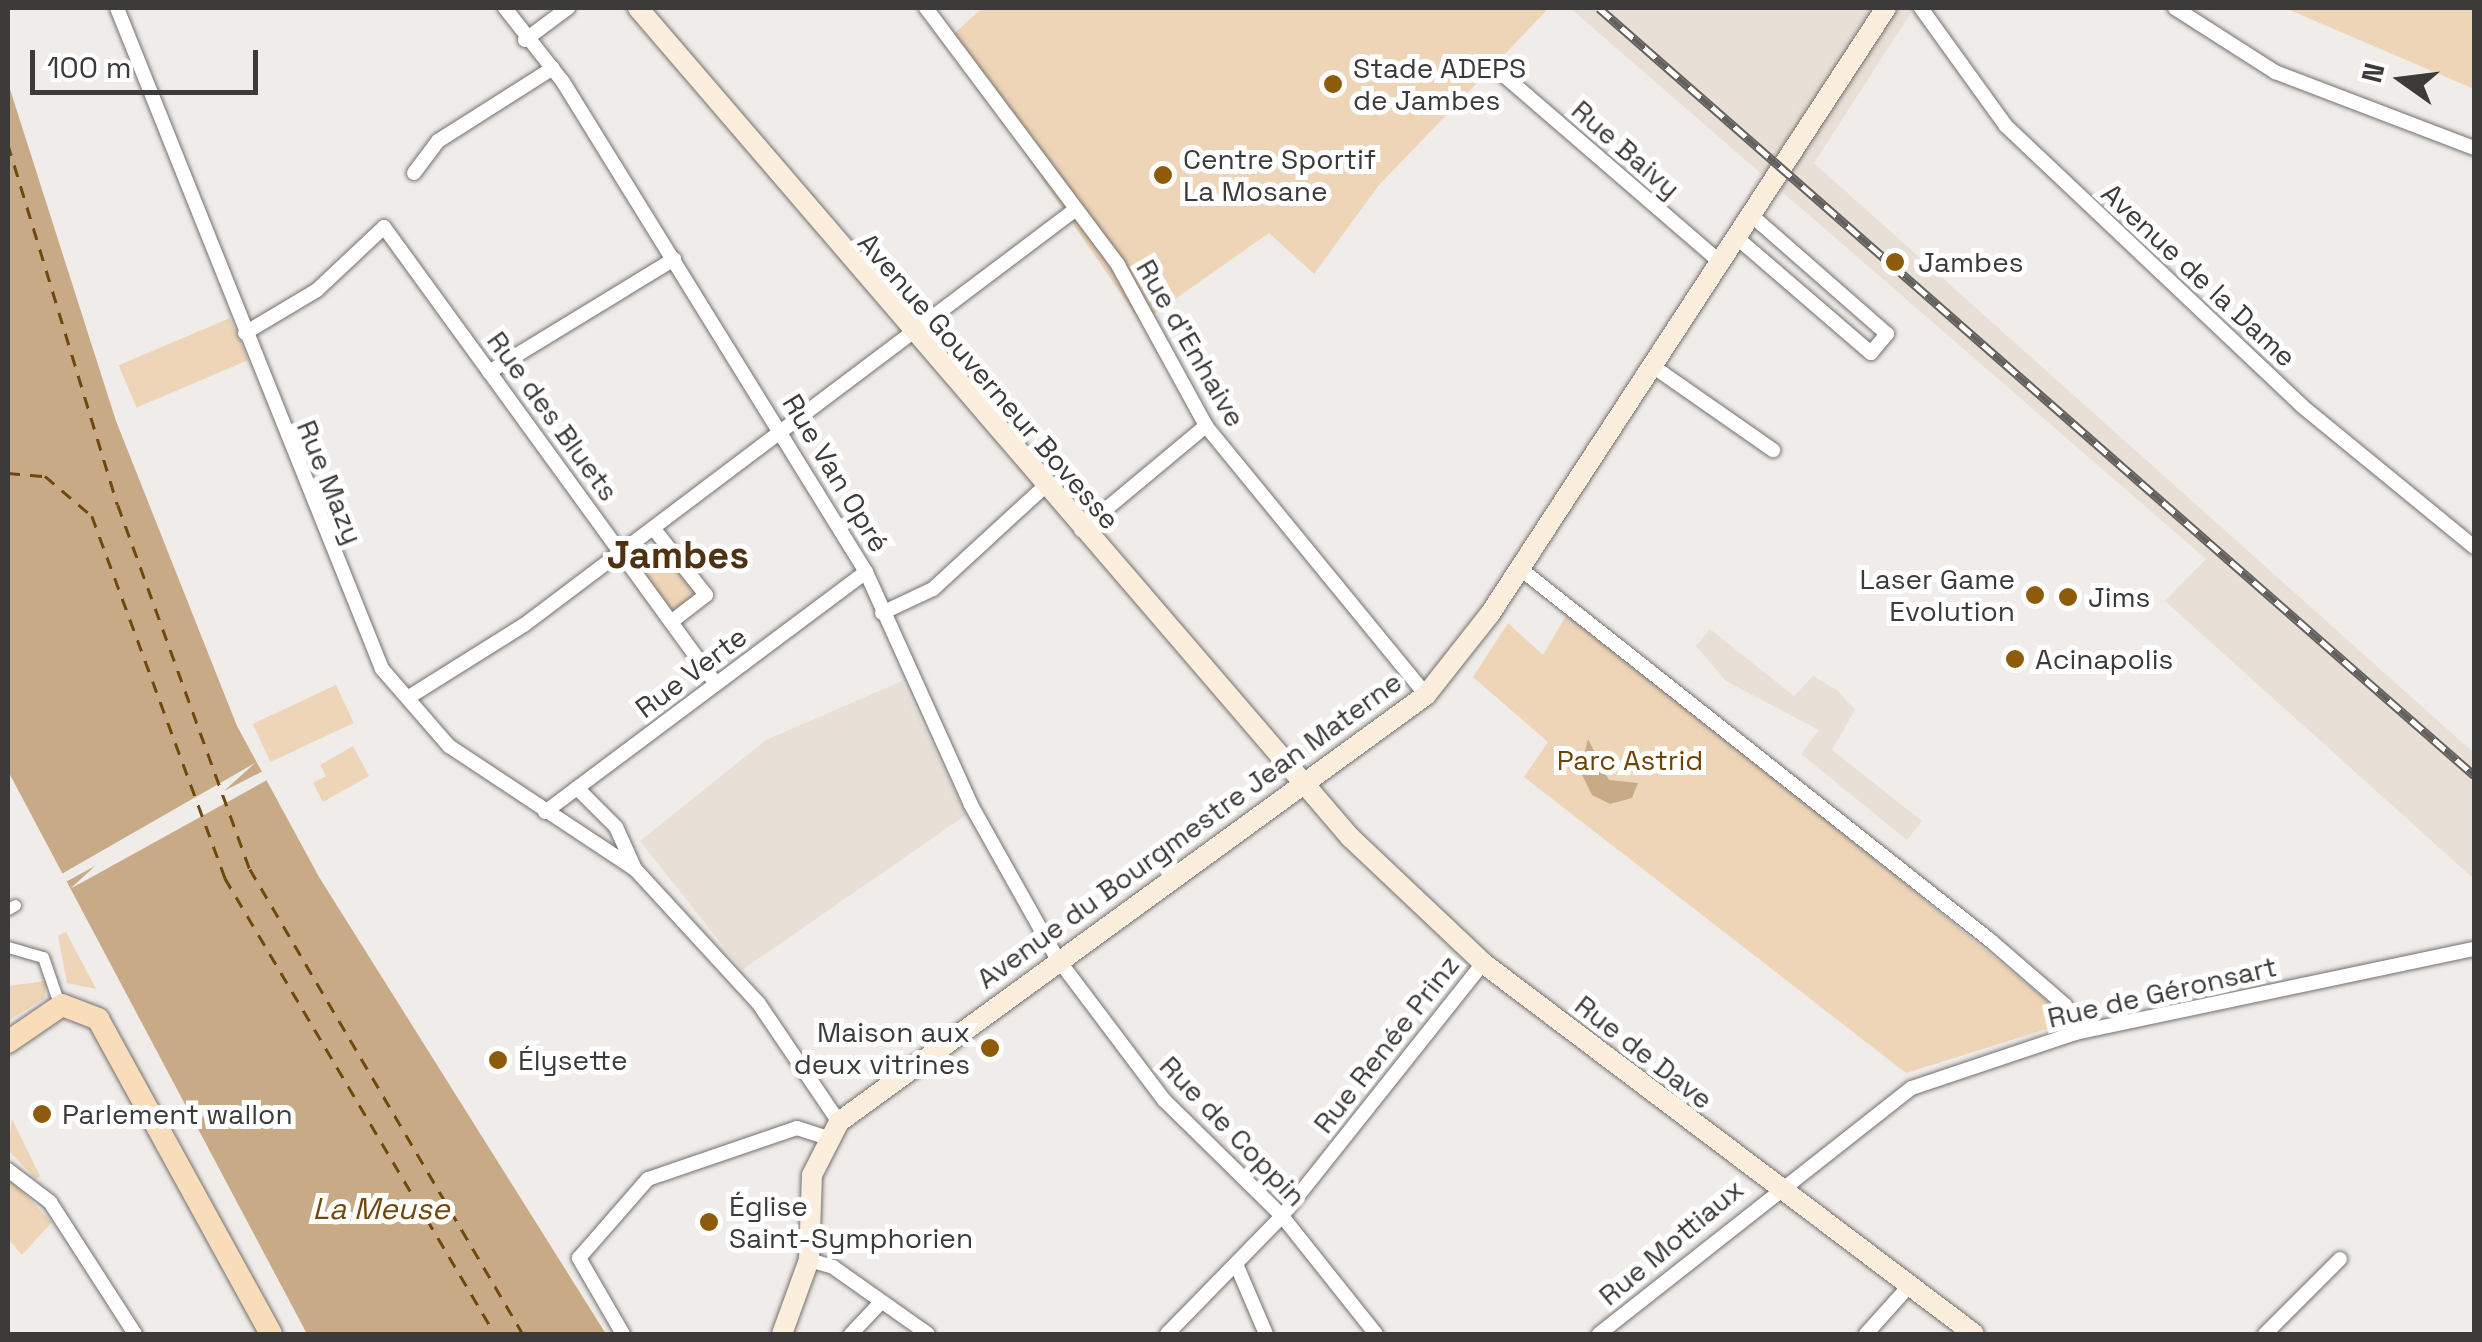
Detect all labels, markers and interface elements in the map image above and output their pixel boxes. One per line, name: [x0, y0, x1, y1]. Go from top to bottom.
scale bar: [35, 30, 262, 92]
north arrow: [2352, 30, 2452, 130]
text: 100 m: [47, 48, 132, 87]
place label: Stade ADEPS de Jambes: [1353, 51, 1526, 117]
text: N: [2353, 59, 2393, 86]
marker: Stade ADEPS de Jambes: [1322, 73, 1344, 95]
street label: Rue Baivy: [1565, 93, 1687, 205]
place label: Centre Sportif La Mosane: [1183, 142, 1376, 208]
marker: Centre Sportif La Mosane: [1152, 164, 1174, 186]
street label: Avenue de la Dame: [2095, 176, 2303, 374]
street label: Avenue Gouverneur Bovesse: [851, 226, 1127, 536]
place label: Jambes: [1918, 245, 2023, 279]
marker: Jambes: [1882, 249, 1908, 275]
street label: Rue d'Enhaive: [1130, 253, 1252, 433]
street label: Rue des Bluets: [480, 325, 626, 507]
street label: Rue Van Opré: [776, 388, 896, 558]
street label: Rue Mazy: [290, 415, 370, 549]
district label: Jambes: [607, 533, 749, 579]
place label: Laser Game Evolution: [1859, 562, 2015, 628]
place label: Jims: [2088, 580, 2150, 614]
marker: Laser Game Evolution: [2024, 584, 2046, 606]
marker: Jims: [2057, 586, 2079, 608]
street label: Rue Verte: [629, 619, 753, 725]
place label: Acinapolis: [2035, 642, 2173, 676]
marker: Acinapolis: [2004, 648, 2026, 670]
street label: Avenue du Bourgmestre Jean Materne: [970, 665, 1408, 995]
park label: Parc Astrid: [1556, 743, 1704, 777]
street label: Rue Renée Prinz: [1306, 948, 1466, 1140]
street label: Rue de Géronsart: [2044, 949, 2280, 1035]
street label: Rue de Dave: [1568, 988, 1720, 1116]
place label: Maison aux deux vitrines: [794, 1015, 970, 1081]
marker: Maison aux deux vitrines: [979, 1037, 1001, 1059]
place label: Élysette: [518, 1043, 628, 1077]
marker: Élysette: [487, 1049, 509, 1071]
street label: Rue de Coppin: [1153, 1049, 1313, 1213]
place label: Parlement wallon: [62, 1097, 293, 1131]
marker: Parlement wallon: [31, 1103, 53, 1125]
street label: Rue Mottiaux: [1592, 1172, 1750, 1312]
place label: Église Saint-Symphorien: [729, 1189, 973, 1255]
water label: La Meuse: [313, 1191, 449, 1227]
marker: Église Saint-Symphorien: [698, 1211, 720, 1233]

